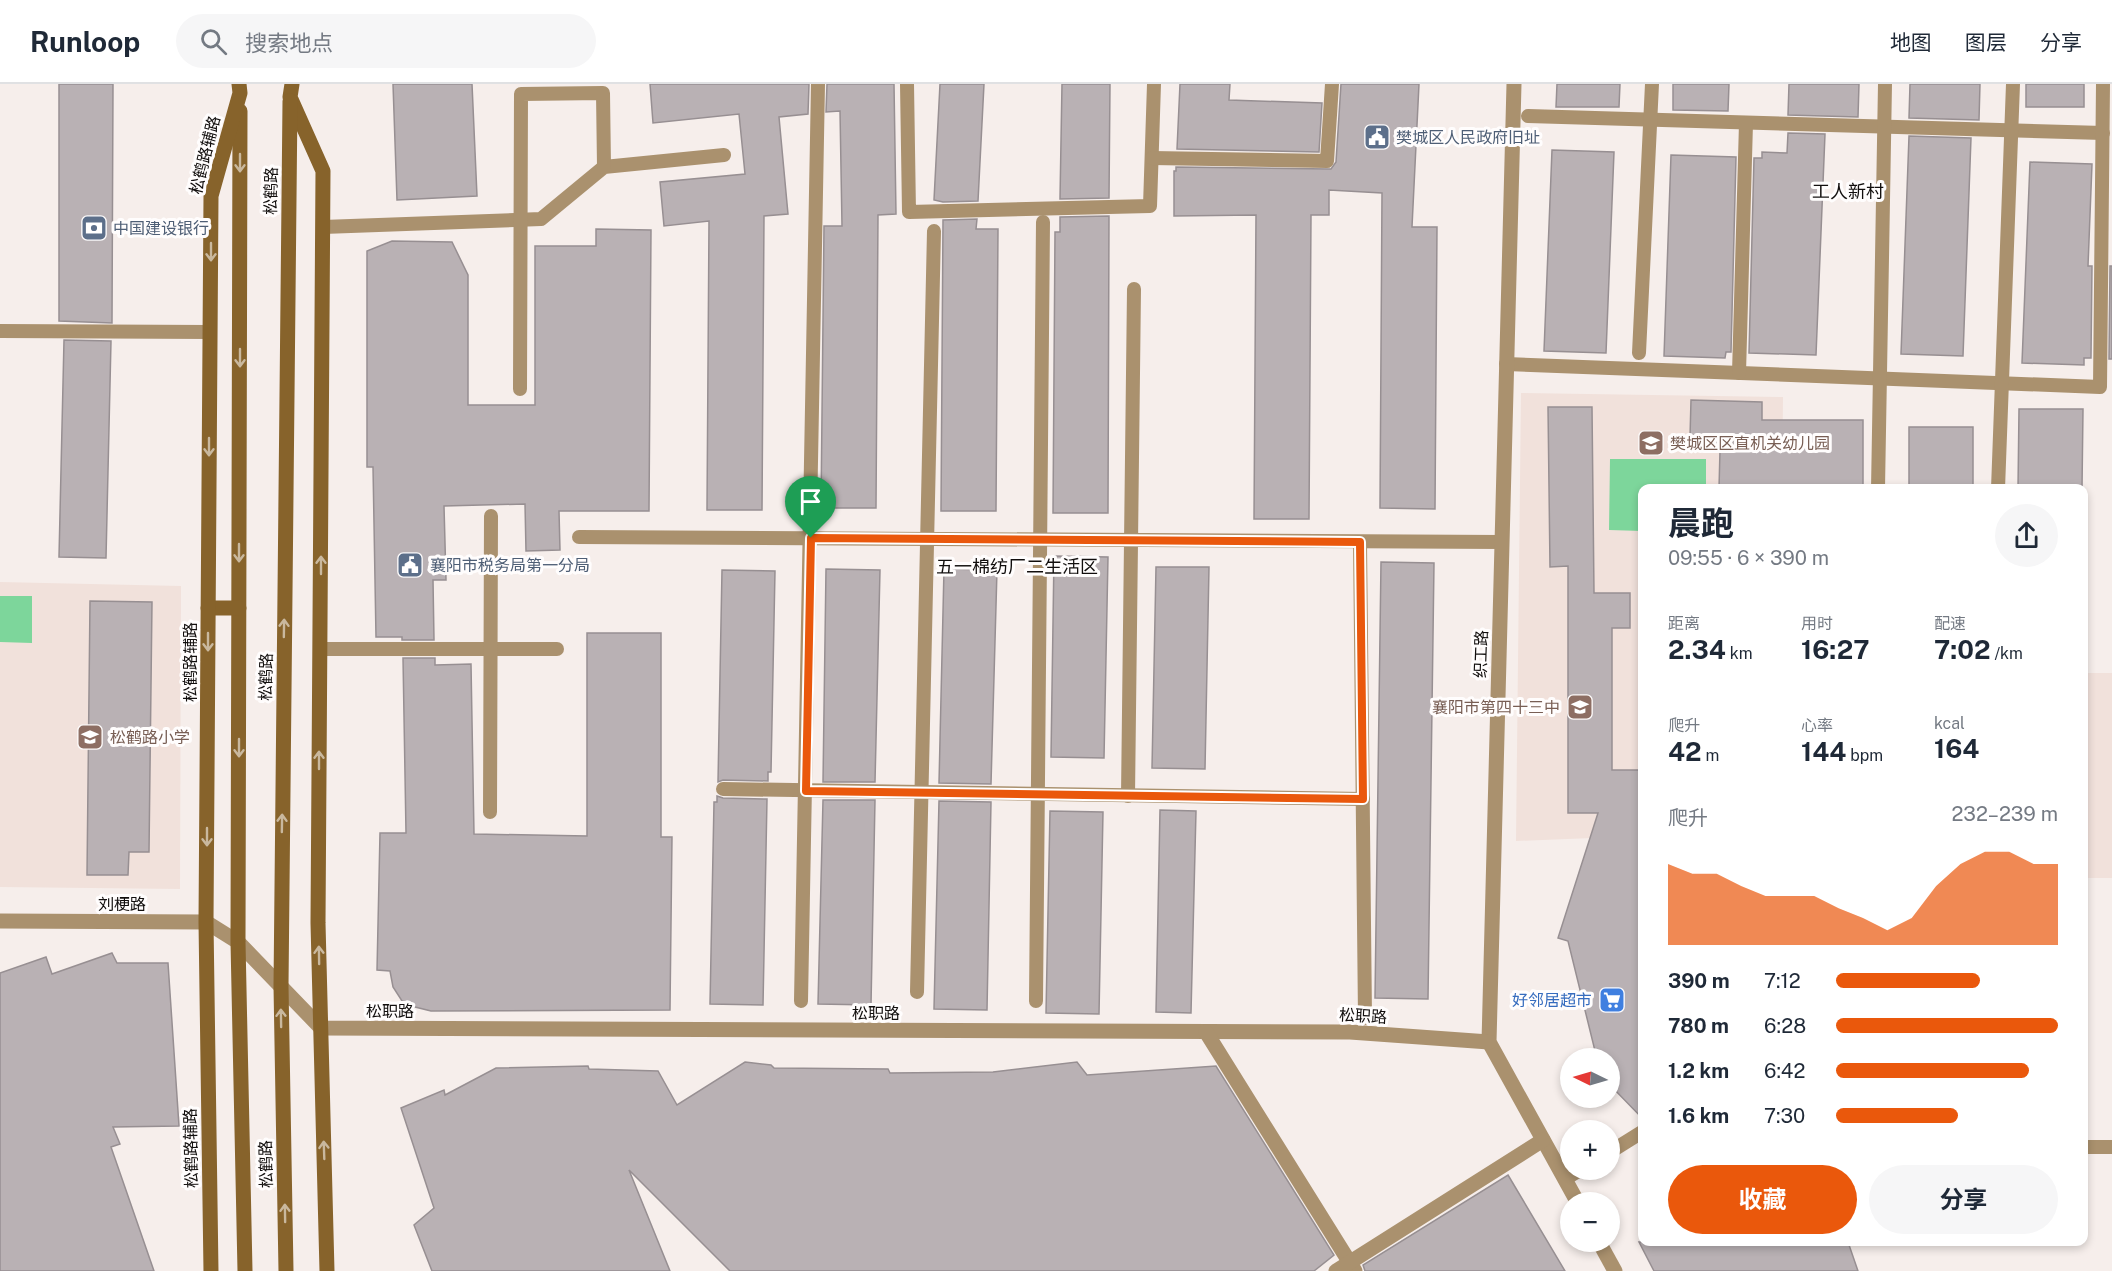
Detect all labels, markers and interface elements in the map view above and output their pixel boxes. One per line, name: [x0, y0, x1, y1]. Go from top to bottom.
search box: [176, 14, 596, 68]
text: Runloop: [30, 25, 140, 58]
icon: search: [197, 25, 230, 58]
text: 搜索地点: [245, 30, 333, 56]
text: 地图: [1890, 30, 1932, 55]
text: 图层: [1965, 30, 2007, 55]
text: 分享: [2040, 30, 2082, 55]
street label: 松鹤路辅路: [186, 114, 224, 196]
public building icon: 樊城区人民政府旧址: [1362, 122, 1392, 152]
place label: 樊城区人民政府旧址: [1396, 128, 1540, 147]
one-way arrow: [234, 153, 246, 173]
street label: 松鹤路: [261, 167, 281, 215]
district label: 工人新村: [1812, 181, 1884, 202]
bank icon: 中国建设银行: [79, 213, 109, 243]
place label: 中国建设银行: [113, 219, 209, 238]
one-way arrow: [205, 242, 217, 262]
one-way arrow: [234, 348, 246, 368]
school or university icon: 樊城区区直机关幼儿园: [1636, 428, 1666, 458]
place label: 樊城区区直机关幼儿园: [1670, 434, 1830, 453]
one-way arrow: [204, 437, 215, 457]
pin: [785, 476, 836, 538]
icon: arrive: [794, 485, 827, 518]
text: 晨跑: [1668, 504, 1734, 542]
button: share: [1995, 504, 2058, 567]
one-way arrow: [233, 543, 245, 563]
text: 09:55 · 6 × 390 m: [1668, 546, 1829, 570]
public building icon: 襄阳市税务局第一分局: [395, 550, 425, 580]
one-way arrow: [315, 555, 327, 575]
place label: 襄阳市税务局第一分局: [430, 556, 590, 575]
district label: 五一棉纺厂二生活区: [936, 556, 1098, 577]
text: 距离: [1668, 614, 1700, 633]
text: 用时: [1801, 614, 1833, 633]
text: 配速: [1934, 614, 1966, 633]
one-way arrow: [278, 618, 290, 638]
street label: 松鹤路辅路: [181, 622, 200, 702]
street label: 织工路: [1471, 630, 1491, 678]
one-way arrow: [202, 632, 214, 652]
text: 2.34: [1668, 634, 1726, 665]
text: 16:27: [1801, 634, 1870, 665]
text: 7:02: [1934, 634, 1991, 665]
text: km: [1726, 644, 1753, 663]
text: /km: [1991, 644, 2023, 663]
street label: 松鹤路: [256, 653, 276, 701]
school or university icon: 襄阳市第四十三中: [1565, 692, 1595, 722]
place label: 襄阳市第四十三中: [1432, 698, 1560, 717]
text: kcal: [1934, 714, 1965, 733]
text: 爬升: [1668, 716, 1700, 735]
text: 心率: [1801, 716, 1833, 735]
school or university icon: 松鹤路小学: [75, 722, 105, 752]
place label: 松鹤路小学: [110, 728, 190, 747]
text: 164: [1934, 733, 1979, 764]
text: 42: [1668, 736, 1702, 767]
text: 144: [1801, 736, 1846, 767]
one-way arrow: [233, 738, 245, 758]
text: m: [1702, 746, 1719, 765]
text: bpm: [1846, 746, 1883, 765]
one-way arrow: [313, 750, 325, 770]
text: 232–239 m: [1951, 802, 2058, 826]
text: 爬升: [1668, 806, 1708, 830]
one-way arrow: [277, 813, 288, 833]
one-way arrow: [201, 827, 213, 847]
street label: 刘梗路: [98, 895, 146, 914]
one-way arrow: [313, 945, 325, 965]
text: 390 m: [1668, 969, 1730, 993]
text: 7:12: [1764, 969, 1801, 993]
supermarket icon: 好邻居超市: [1597, 985, 1627, 1015]
place label: 好邻居超市: [1512, 991, 1592, 1010]
street label: 松职路: [366, 1002, 414, 1021]
street label: 松职路: [852, 1004, 900, 1023]
street label: 松职路: [1339, 1005, 1387, 1027]
one-way arrow: [276, 1008, 287, 1028]
text: 780 m: [1668, 1014, 1729, 1038]
text: 6:28: [1764, 1014, 1806, 1038]
north arrow: [1560, 1048, 1620, 1108]
map controls: [1560, 1048, 1620, 1252]
text: 1.2 km: [1668, 1059, 1729, 1083]
text: 6:42: [1764, 1059, 1805, 1083]
text: 1.6 km: [1668, 1104, 1729, 1128]
text: 7:30: [1764, 1104, 1805, 1128]
street label: 松鹤路辅路: [181, 1108, 201, 1188]
button: +: [1560, 1120, 1620, 1180]
street label: 松鹤路: [256, 1140, 276, 1188]
one-way arrow: [318, 1140, 330, 1160]
button: 收藏: [1668, 1165, 1857, 1234]
button: 分享: [1869, 1165, 2058, 1234]
button: −: [1560, 1192, 1620, 1252]
one-way arrow: [280, 1203, 291, 1223]

